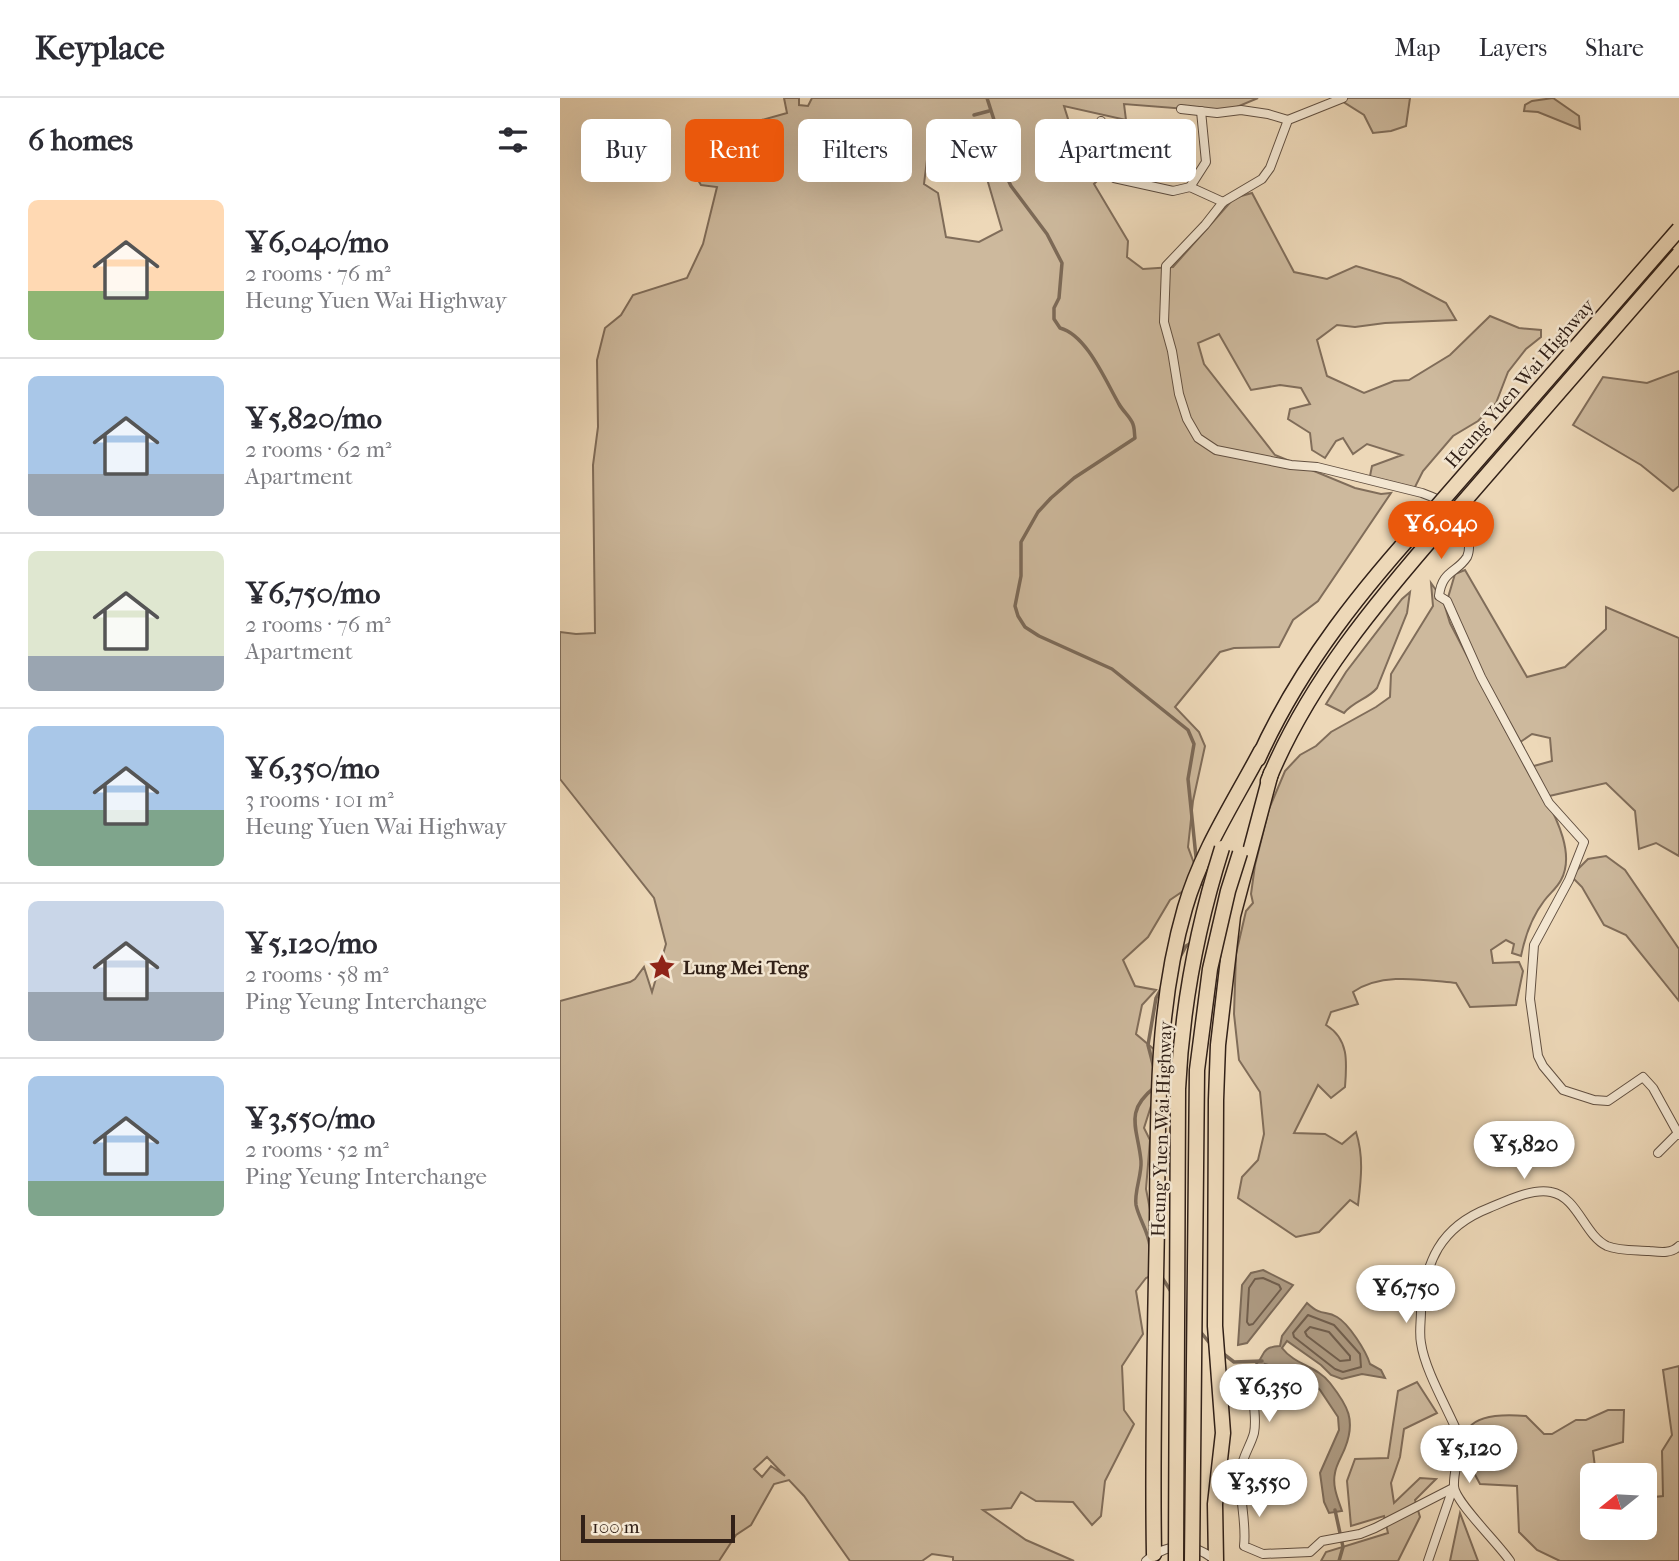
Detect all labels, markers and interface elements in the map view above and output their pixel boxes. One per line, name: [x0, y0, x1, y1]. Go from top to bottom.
text: Keyplace: [35, 29, 165, 68]
text: Map: [1395, 34, 1441, 62]
text: Layers: [1479, 34, 1547, 62]
text: Share: [1585, 34, 1644, 62]
chip: Buy: [581, 119, 671, 182]
chip: Rent: [685, 119, 784, 182]
chip: Filters: [798, 119, 912, 182]
chip: New: [926, 119, 1021, 182]
chip: Apartment: [1035, 119, 1196, 182]
icon: filters: [494, 121, 532, 159]
text: 6 homes: [28, 123, 133, 158]
text: ¥6,040/mo: [245, 225, 389, 260]
icon: home: [84, 228, 168, 312]
text: 2 rooms · 76 m²: [245, 260, 391, 287]
text: Heung Yuen Wai Highway: [245, 287, 507, 314]
street label: Heung Yuen Wai Highway: [1440, 294, 1600, 472]
text: ¥5,820/mo: [245, 401, 382, 436]
icon: home: [84, 404, 168, 488]
text: 2 rooms · 62 m²: [245, 436, 392, 463]
text: Apartment: [245, 463, 353, 490]
pin: ¥6,040: [1384, 502, 1498, 561]
text: ¥6,040: [1404, 510, 1478, 537]
text: ¥6,750/mo: [245, 576, 380, 611]
icon: home: [84, 579, 168, 663]
text: 2 rooms · 76 m²: [245, 611, 391, 638]
text: Apartment: [245, 638, 353, 665]
text: ¥6,350/mo: [245, 751, 380, 786]
icon: home: [84, 754, 168, 838]
text: 3 rooms · 101 m²: [245, 786, 394, 813]
text: Heung Yuen Wai Highway: [245, 813, 507, 840]
text: ¥5,120/mo: [245, 926, 378, 961]
icon: home: [84, 929, 168, 1013]
place icon: Lung Mei Teng: [647, 952, 677, 982]
place label: Lung Mei Teng: [683, 957, 809, 979]
text: 2 rooms · 58 m²: [245, 961, 389, 988]
text: Ping Yeung Interchange: [245, 988, 487, 1015]
street label: Heung Yuen Wai Highway: [1147, 1020, 1177, 1238]
text: ¥3,550/mo: [245, 1101, 375, 1136]
icon: home: [84, 1104, 168, 1188]
pin: ¥5,820: [1467, 1122, 1581, 1181]
text: ¥5,820: [1490, 1130, 1558, 1157]
text: 2 rooms · 52 m²: [245, 1136, 389, 1163]
text: Ping Yeung Interchange: [245, 1163, 487, 1190]
pin: ¥6,750: [1349, 1266, 1463, 1325]
text: ¥6,750: [1372, 1274, 1440, 1301]
pin: ¥6,350: [1212, 1364, 1326, 1424]
text: ¥6,350: [1236, 1373, 1302, 1400]
pin: ¥5,120: [1412, 1426, 1526, 1485]
text: ¥5,120: [1436, 1434, 1502, 1461]
pin: ¥3,550: [1202, 1460, 1316, 1519]
north arrow: [1580, 1463, 1657, 1540]
map controls: [1580, 1463, 1657, 1540]
text: ¥3,550: [1227, 1468, 1291, 1495]
scale bar: [581, 1512, 735, 1544]
text: 100 m: [592, 1516, 640, 1538]

